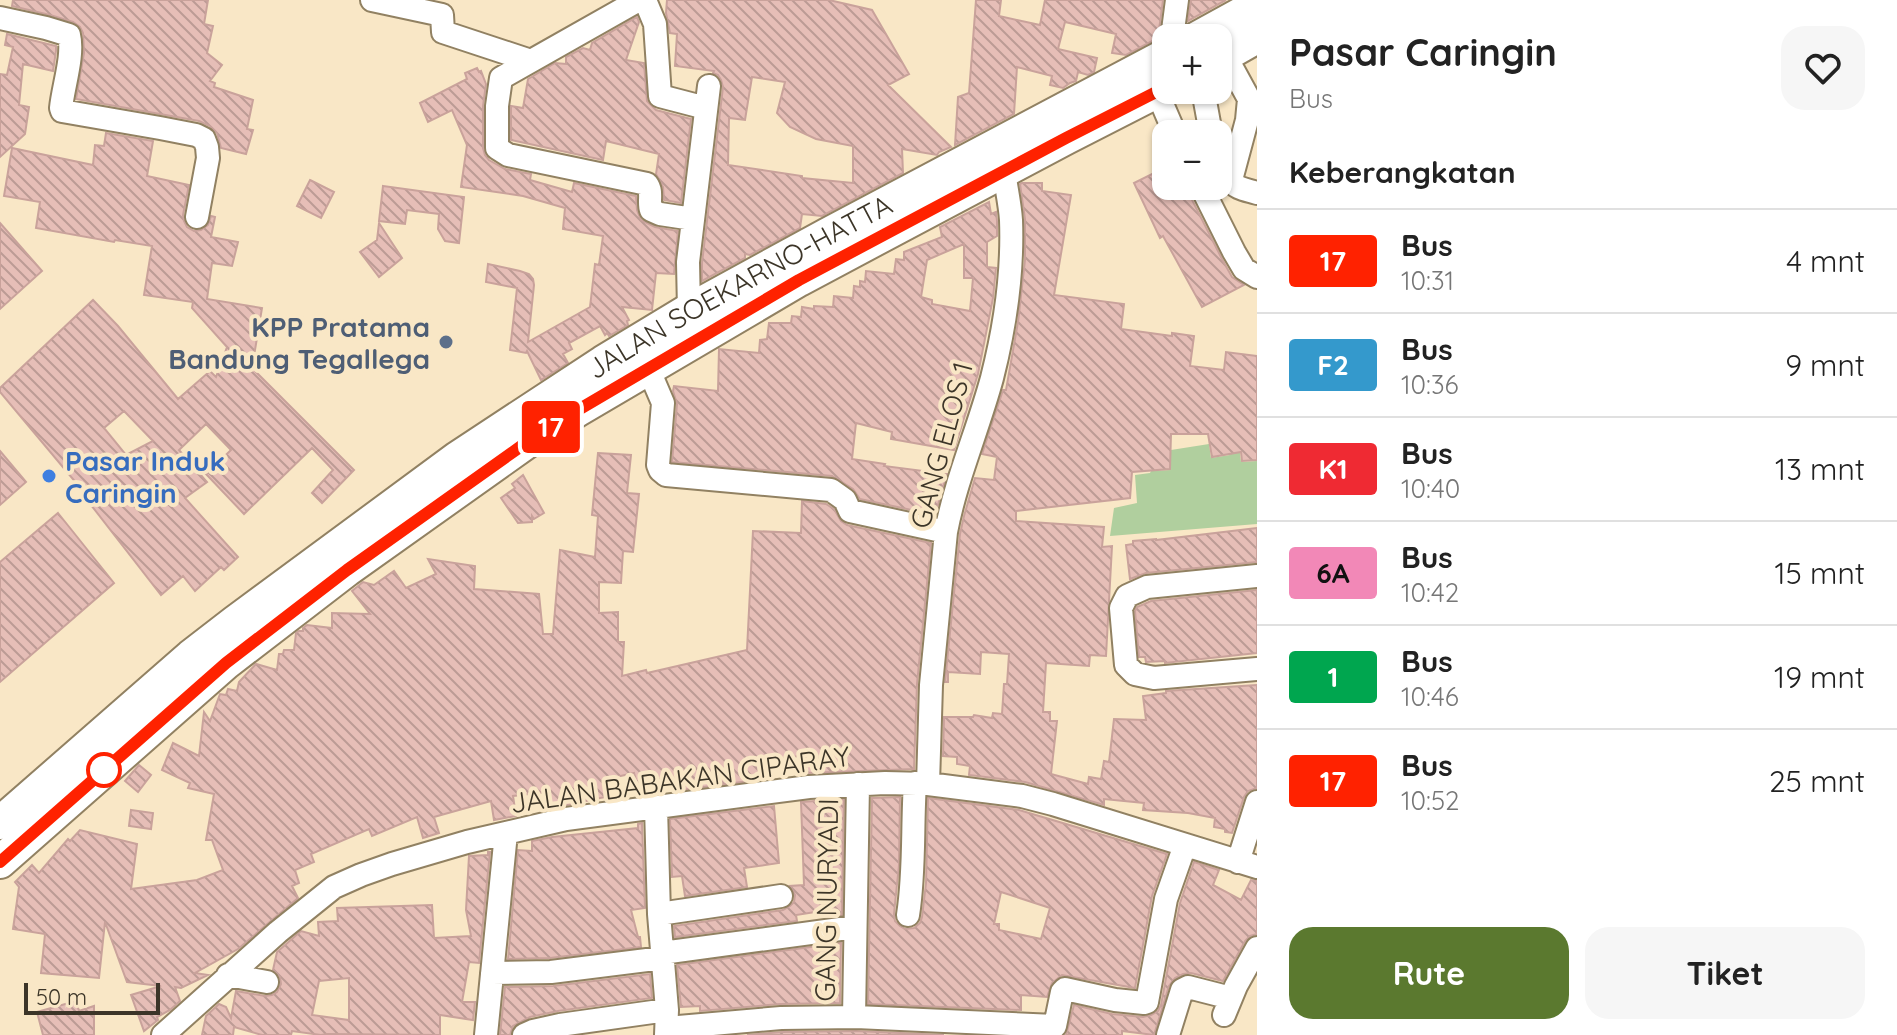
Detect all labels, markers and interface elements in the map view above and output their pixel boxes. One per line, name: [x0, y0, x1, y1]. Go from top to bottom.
map controls: [1152, 24, 1232, 200]
button: +: [1152, 24, 1232, 104]
button: heart: [1781, 26, 1865, 110]
text: Pasar Caringin: [1289, 28, 1557, 76]
text: Bus: [1289, 82, 1333, 115]
button: −: [1152, 120, 1232, 200]
text: Keberangkatan: [1289, 153, 1516, 191]
street label: JALAN SOEKARNO-HATTA: [580, 186, 898, 386]
text: Bus: [1401, 226, 1453, 264]
text: 4 mnt: [1786, 242, 1865, 280]
text: 17: [1320, 243, 1346, 278]
text: 10:31: [1401, 264, 1454, 297]
place label: KPP Pratama Bandung Tegallega: [168, 309, 430, 376]
text: Bus: [1401, 330, 1453, 368]
marker: KPP Pratama Bandung Tegallega: [437, 333, 455, 351]
text: 9 mnt: [1785, 346, 1865, 384]
text: F2: [1317, 347, 1349, 382]
street label: GANG ELOS 1: [902, 358, 980, 532]
text: 10:36: [1401, 368, 1459, 401]
line badge: 17: [515, 401, 587, 453]
text: 17: [538, 409, 564, 444]
text: Bus: [1401, 434, 1453, 472]
place label: Pasar Induk Caringin: [65, 443, 225, 510]
text: 13 mnt: [1775, 450, 1865, 488]
text: K1: [1318, 451, 1348, 486]
marker: Pasar Induk Caringin: [40, 467, 58, 485]
text: 10:40: [1401, 472, 1460, 505]
text: Bus: [1401, 538, 1453, 576]
text: 15 mnt: [1774, 554, 1865, 592]
text: 6A: [1316, 555, 1350, 590]
text: 10:42: [1401, 576, 1459, 609]
text: Bus: [1401, 642, 1453, 680]
text: 19 mnt: [1774, 658, 1865, 696]
text: 1: [1328, 659, 1338, 694]
text: 10:46: [1401, 680, 1459, 713]
street label: JALAN BABAKAN CIPARAY: [508, 738, 852, 820]
text: Bus: [1401, 746, 1453, 784]
unlabelled marker: [87, 753, 121, 787]
text: 25 mnt: [1769, 762, 1865, 800]
text: 17: [1320, 763, 1346, 798]
text: 10:52: [1401, 784, 1460, 817]
street label: GANG NURYADI: [807, 798, 845, 1002]
button: Rute: [1289, 927, 1569, 1019]
button: Tiket: [1585, 927, 1865, 1019]
scale bar: [24, 979, 160, 1015]
text: 50 m: [36, 983, 87, 1011]

